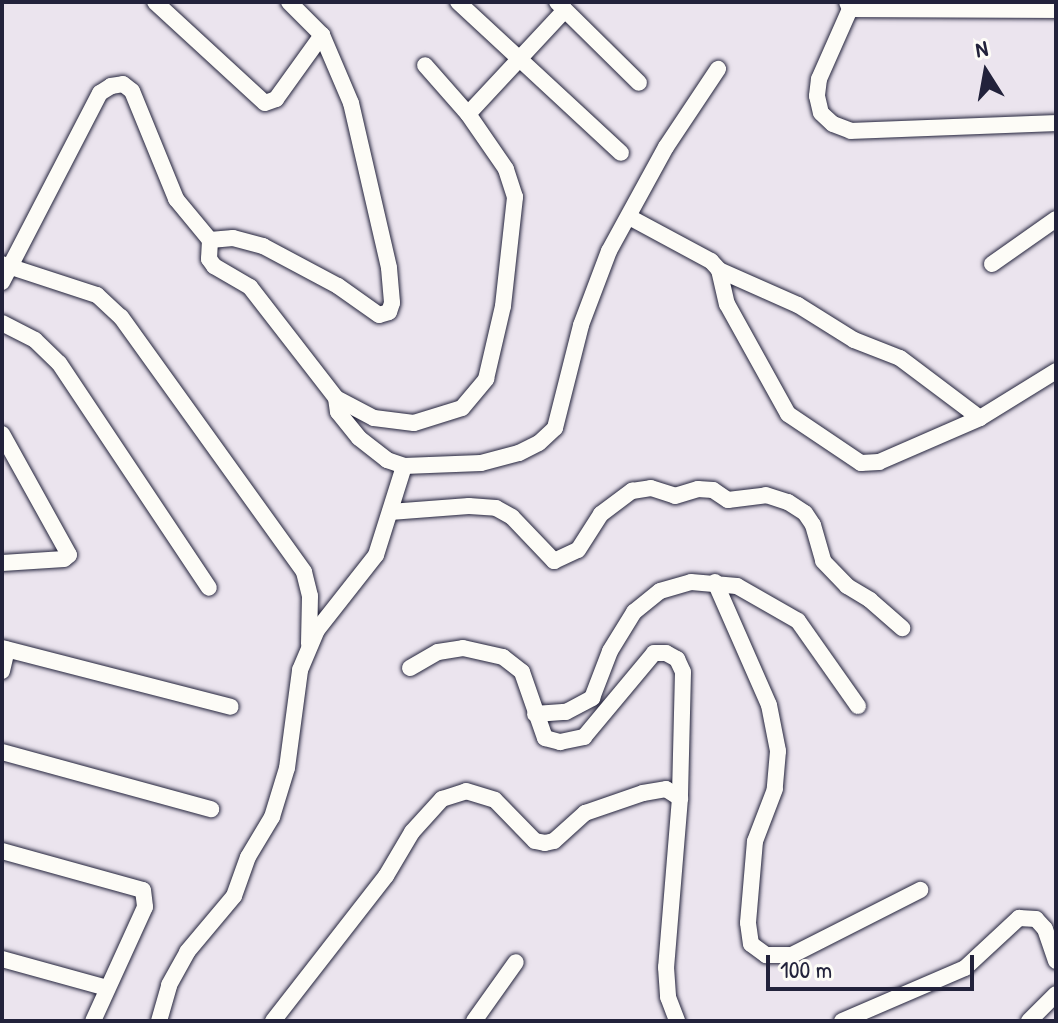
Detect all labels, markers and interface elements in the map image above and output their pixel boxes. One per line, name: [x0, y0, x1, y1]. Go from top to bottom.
north arrow: [946, 32, 1026, 112]
text: N: [973, 33, 990, 64]
scale bar: [770, 939, 978, 989]
text: 100 m: [780, 953, 832, 985]

